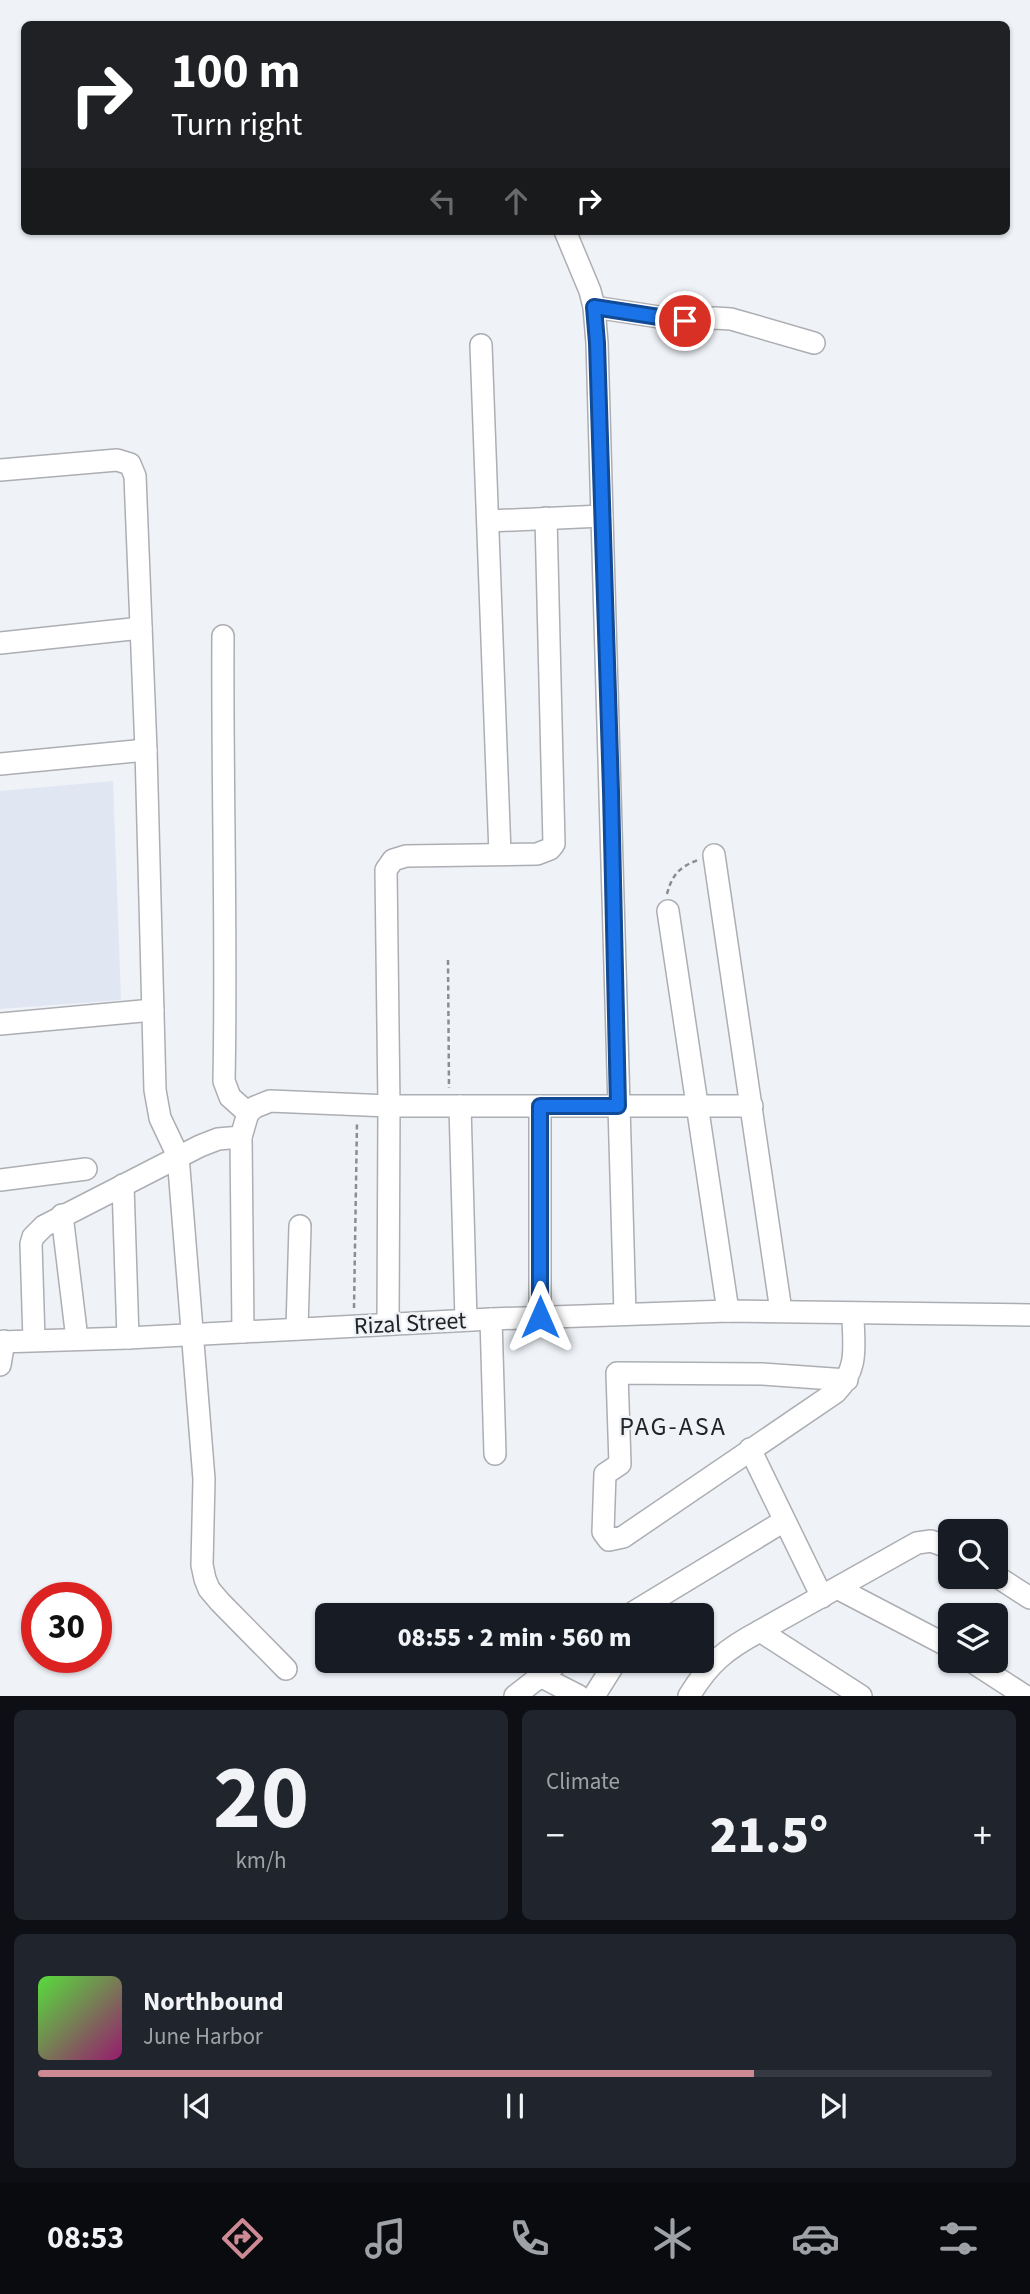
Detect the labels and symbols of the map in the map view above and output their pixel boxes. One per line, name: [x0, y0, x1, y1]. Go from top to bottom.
pin: [655, 291, 715, 351]
position arrow: [503, 1280, 577, 1354]
street label: Rizal Street: [353, 1303, 467, 1344]
district label: PAG-ASA: [619, 1408, 727, 1445]
speed limit sign: 30: [21, 1582, 112, 1673]

